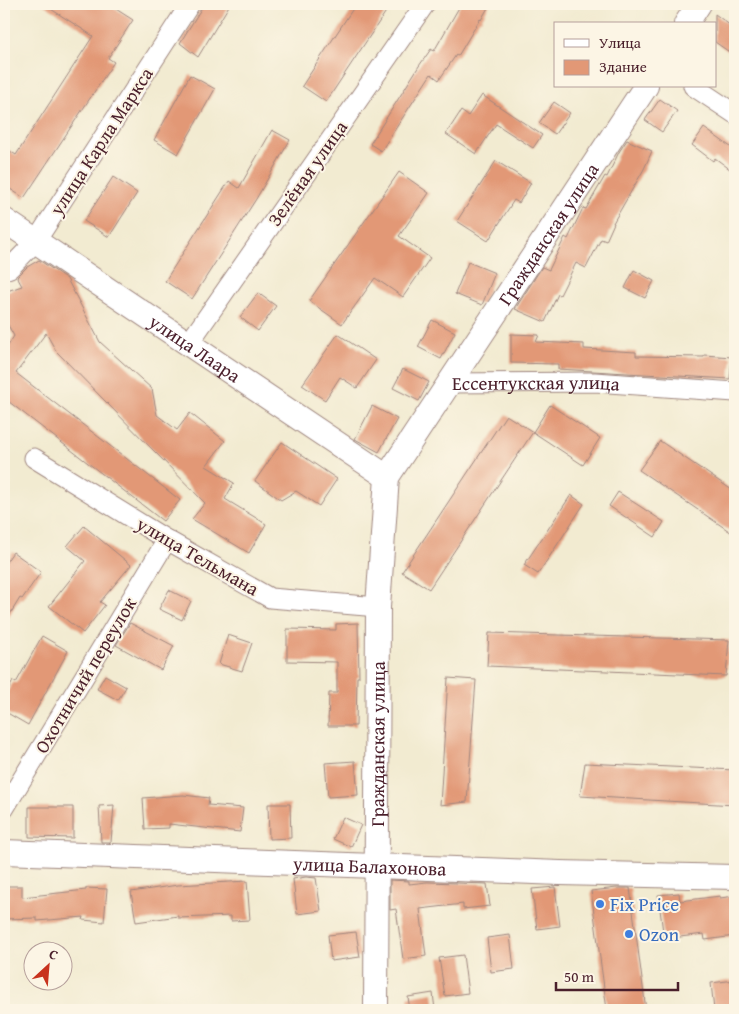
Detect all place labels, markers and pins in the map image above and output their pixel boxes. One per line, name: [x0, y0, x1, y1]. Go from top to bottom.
place label: Fix Price: [610, 890, 679, 918]
marker: Fix Price: [594, 898, 606, 910]
place label: Ozon: [639, 920, 680, 948]
marker: Ozon: [623, 928, 635, 940]

